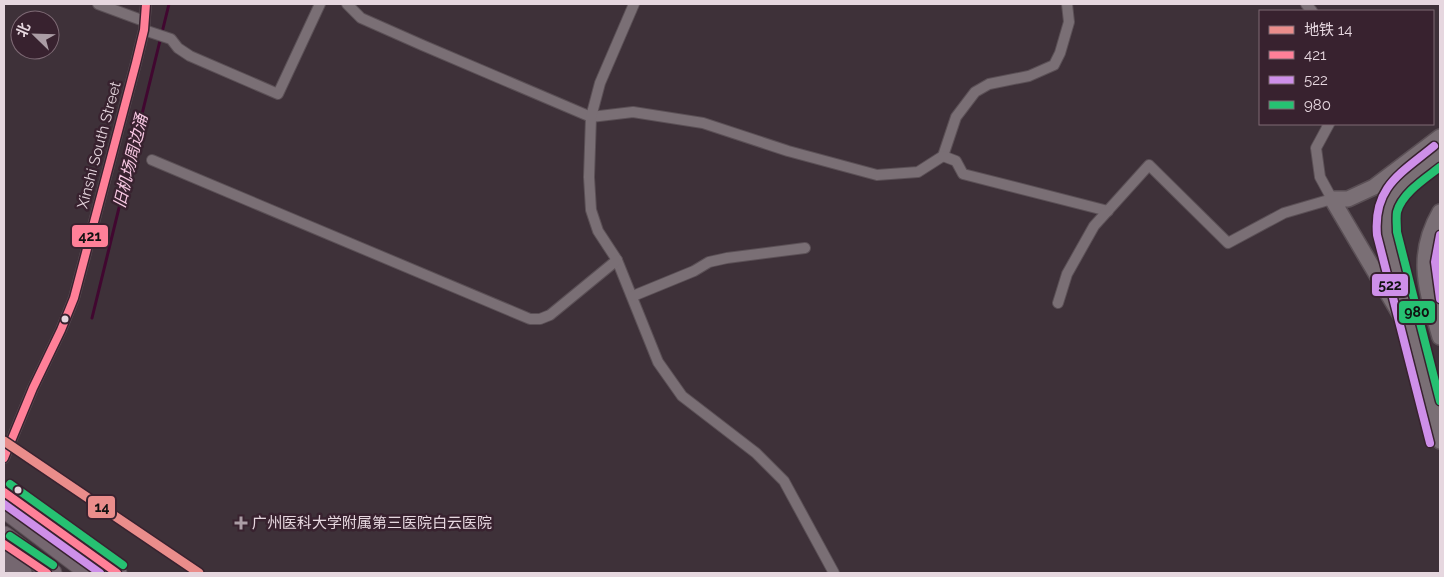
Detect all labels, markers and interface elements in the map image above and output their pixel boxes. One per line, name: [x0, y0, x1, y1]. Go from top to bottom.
north arrow: [10, 10, 60, 60]
legend: [1259, 10, 1434, 125]
text: 北: [13, 20, 33, 39]
text: 地铁 14: [1304, 21, 1352, 39]
text: 421: [1304, 46, 1327, 64]
text: 522: [1304, 71, 1328, 89]
street label: Xinshi South Street: [73, 80, 125, 210]
text: 980: [1304, 96, 1331, 114]
water label: 旧机场周边涌: [110, 110, 152, 210]
line badge: 421: [71, 224, 109, 248]
text: 421: [79, 228, 101, 244]
line badge: 522: [1371, 273, 1409, 297]
text: 522: [1378, 277, 1402, 293]
line badge: 980: [1398, 300, 1436, 324]
text: 980: [1404, 304, 1430, 320]
unlabelled marker: [60, 314, 70, 324]
unlabelled marker: [13, 485, 23, 495]
line badge: 14: [87, 495, 116, 519]
text: 14: [95, 499, 109, 515]
place label: 广州医科大学附属第三医院白云医院: [252, 514, 492, 532]
marker: 广州医科大学附属第三医院白云医院: [234, 516, 248, 530]

